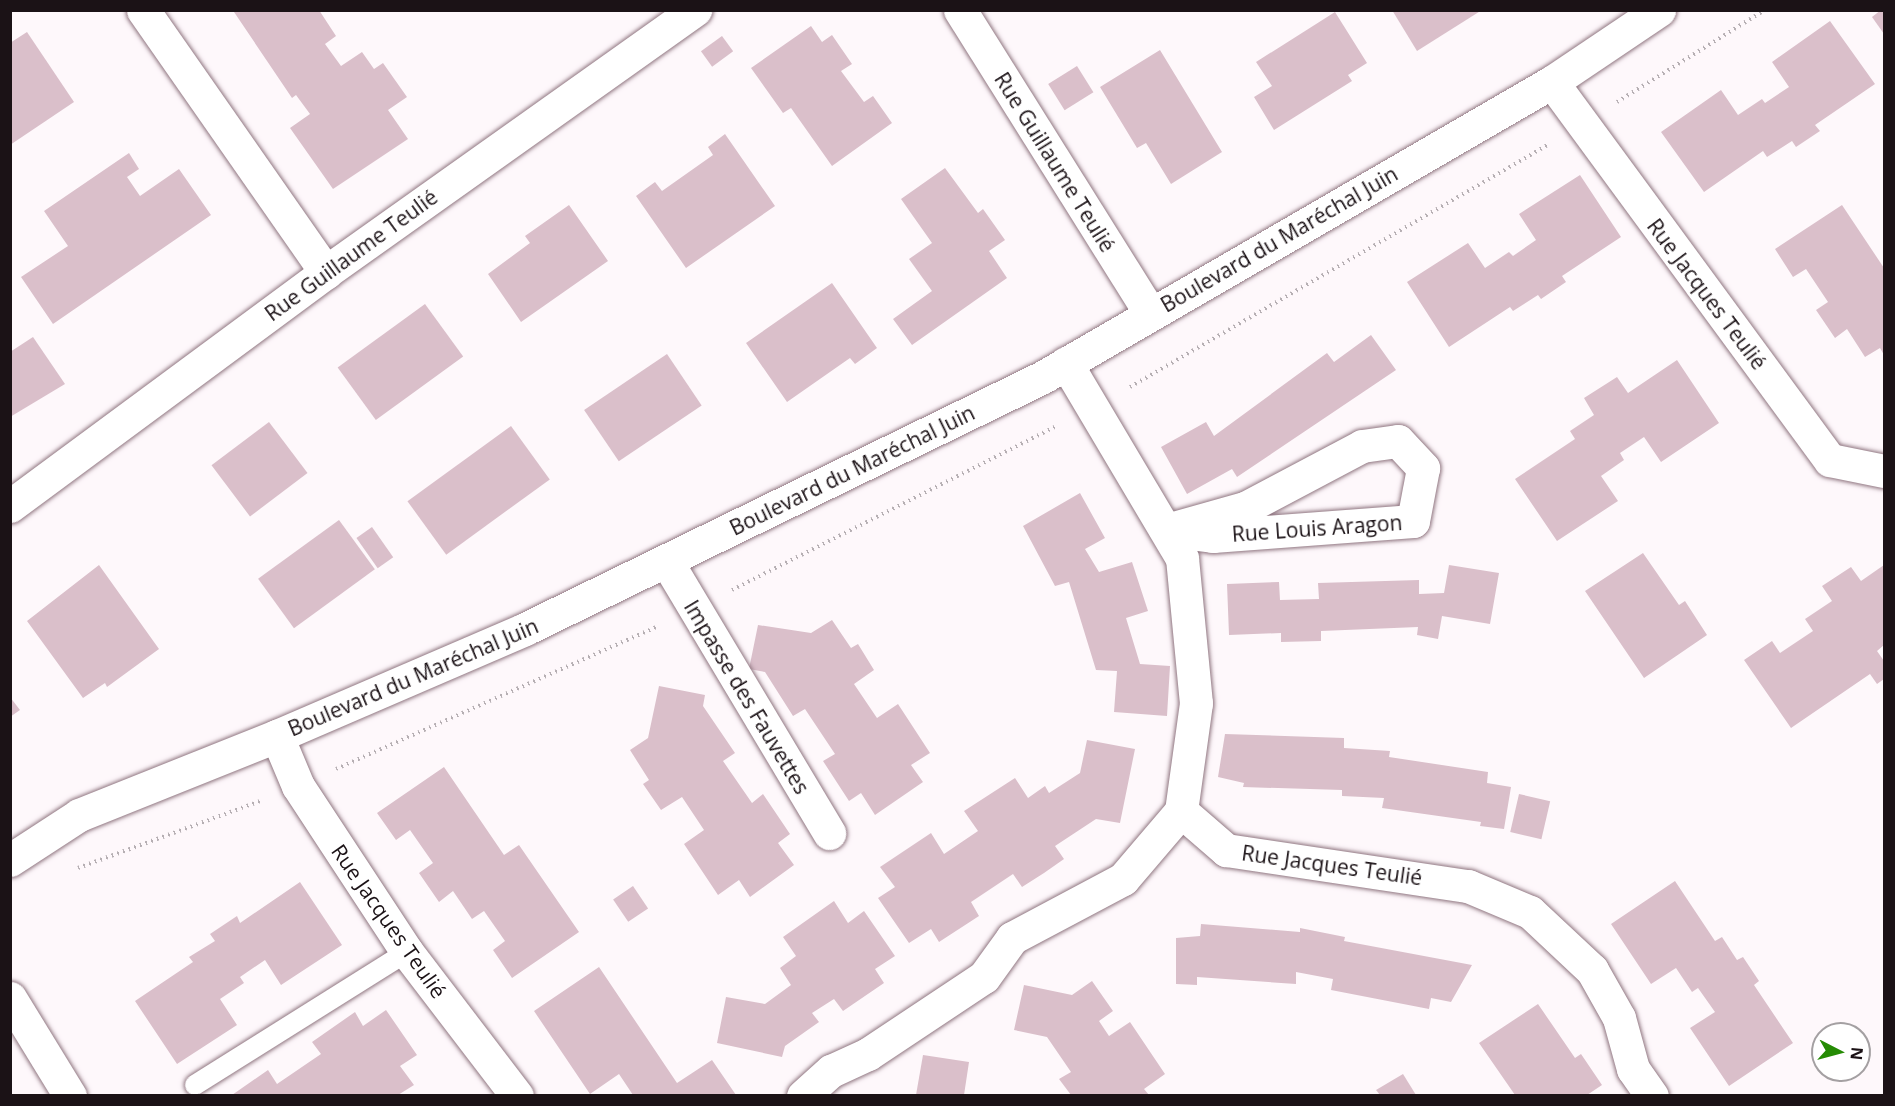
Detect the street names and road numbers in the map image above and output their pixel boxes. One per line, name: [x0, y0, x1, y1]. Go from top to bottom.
street label: Rue Guillaume Teulié: [989, 68, 1121, 256]
street label: Boulevard du Maréchal Juin: [1156, 161, 1402, 317]
street label: Rue Guillaume Teulié: [260, 184, 442, 326]
street label: Rue Jacques Teulié: [1642, 214, 1772, 374]
street label: Boulevard du Maréchal Juin: [725, 400, 979, 540]
street label: Rue Louis Aragon: [1231, 509, 1403, 547]
street label: Impasse des Fauvettes: [679, 596, 815, 798]
street label: Boulevard du Maréchal Juin: [284, 613, 542, 741]
street label: Rue Jacques Teulié: [326, 839, 452, 1003]
street label: Rue Jacques Teulié: [1240, 840, 1424, 890]

